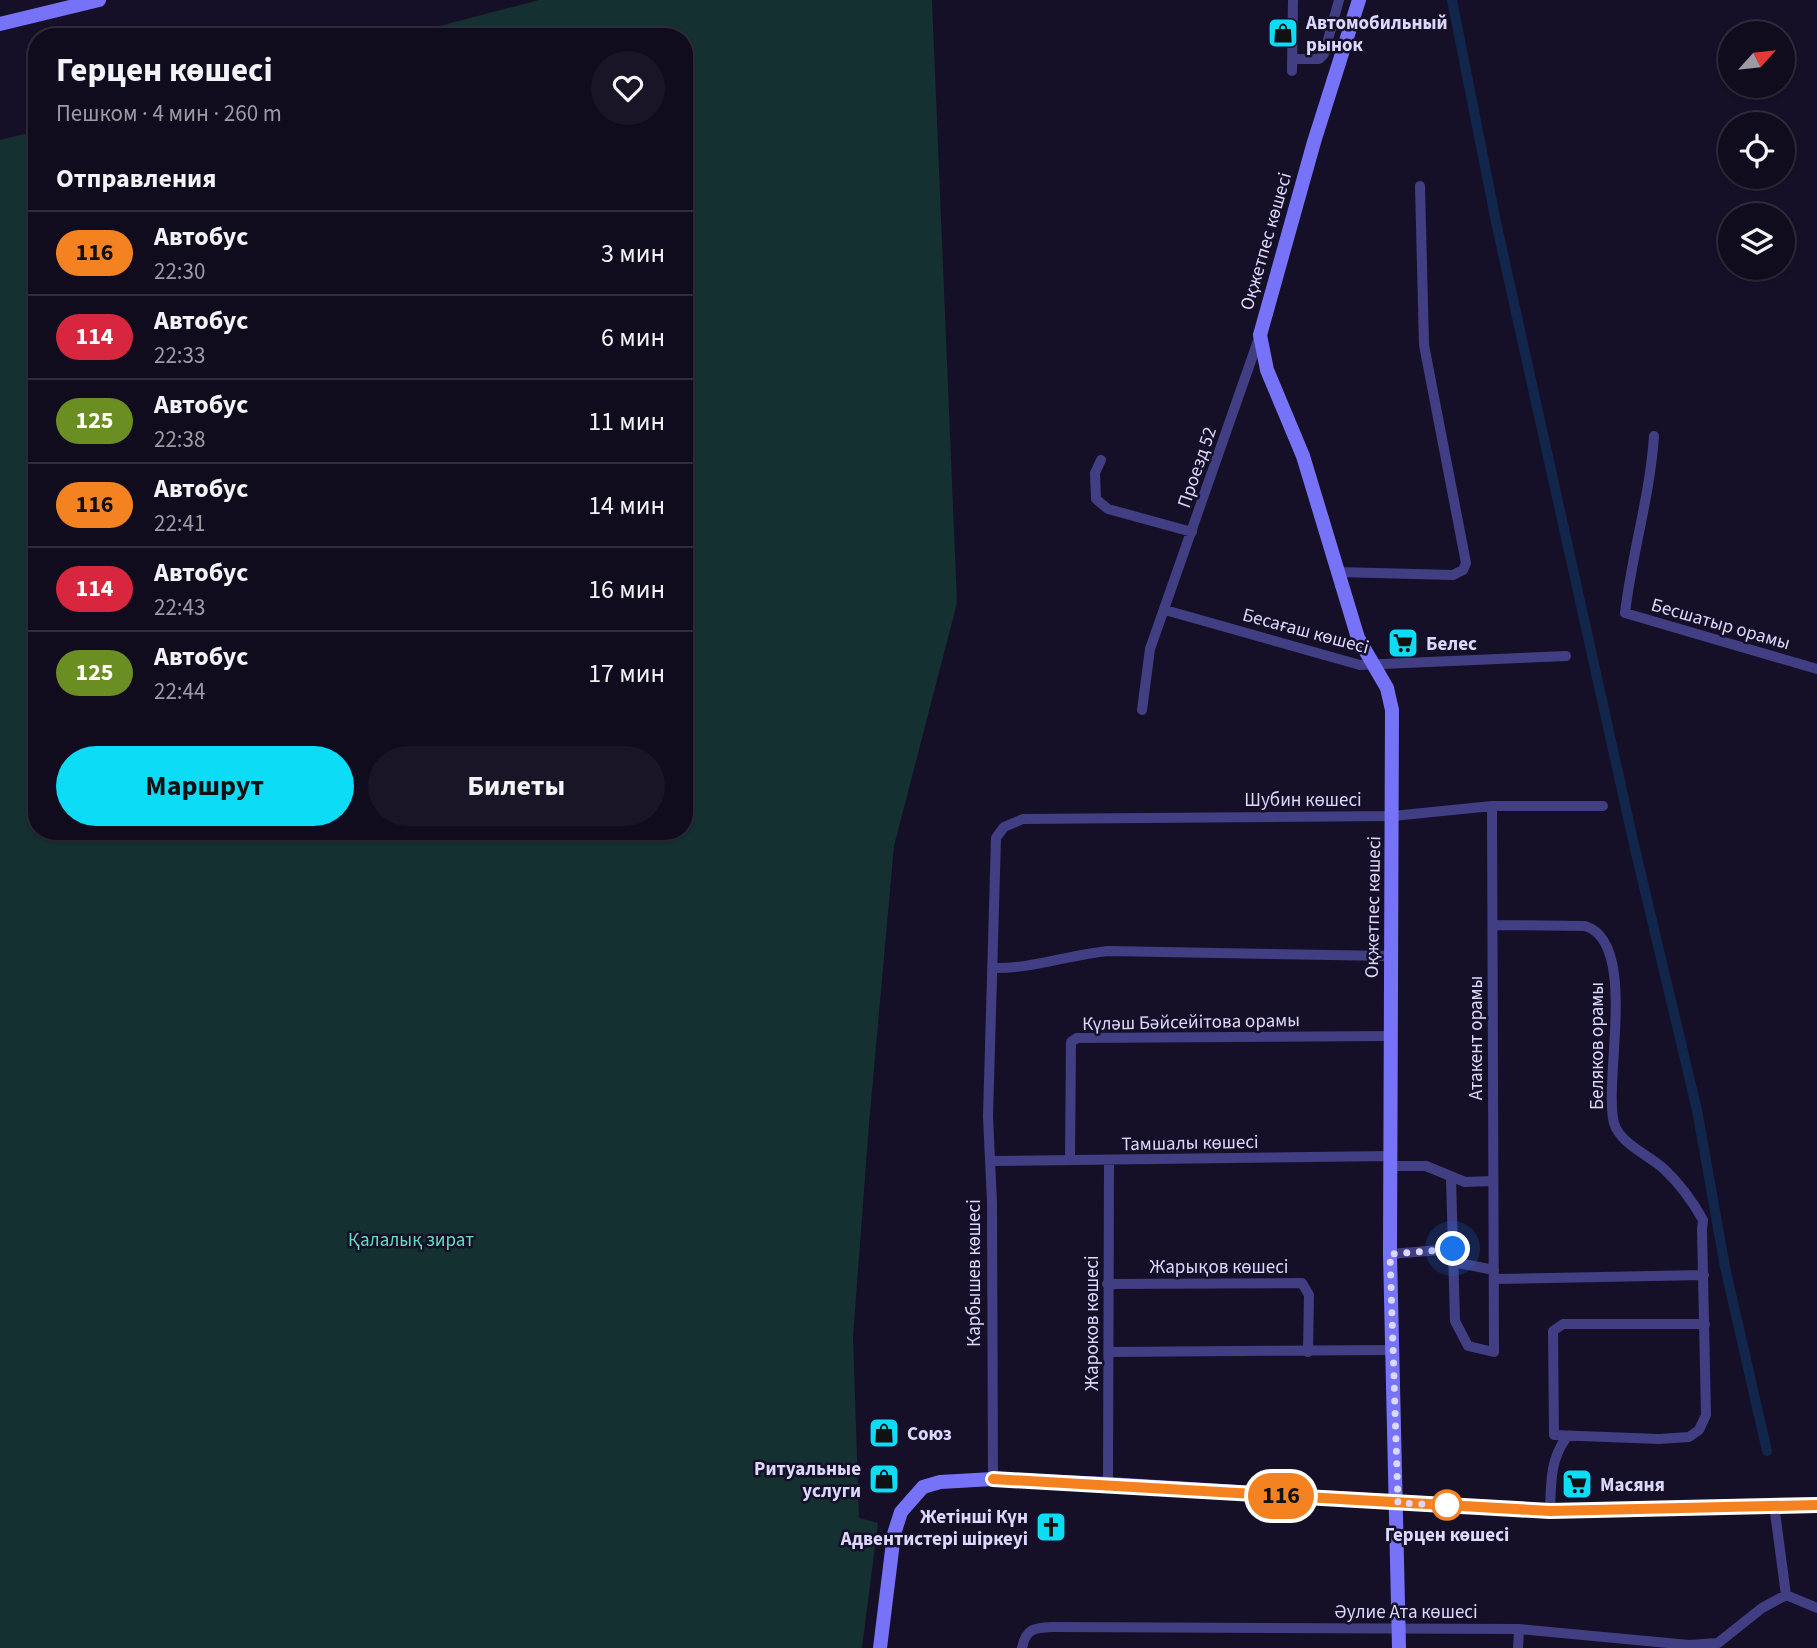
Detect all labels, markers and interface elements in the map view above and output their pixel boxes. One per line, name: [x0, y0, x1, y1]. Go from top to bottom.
place label: Автомобильный рынок: [1305, 10, 1448, 59]
shop icon: Автомобильный рынок: [1266, 16, 1300, 50]
north arrow: [1718, 21, 1796, 98]
map controls: [1718, 21, 1795, 280]
text: Герцен көшесі: [56, 47, 273, 94]
button: heart: [591, 51, 665, 125]
text: Пешком · 4 мин · 260 m: [56, 97, 282, 130]
button: locate: [1718, 112, 1795, 189]
text: Отправления: [56, 160, 216, 197]
street label: Оқжетпес көшесі: [1234, 169, 1299, 314]
button: layers: [1718, 203, 1795, 280]
text: Автобус: [154, 218, 248, 255]
text: 116: [75, 235, 114, 270]
text: 3 мин: [601, 235, 665, 272]
text: 22:30: [154, 255, 205, 288]
text: Автобус: [154, 302, 248, 339]
text: 114: [75, 319, 114, 354]
text: 6 мин: [601, 319, 665, 356]
text: 22:33: [154, 339, 205, 372]
text: Автобус: [154, 386, 248, 423]
text: 125: [75, 403, 114, 438]
text: 11 мин: [588, 403, 665, 440]
text: 22:38: [154, 423, 205, 456]
street label: Проезд 52: [1171, 423, 1224, 512]
text: Автобус: [154, 470, 248, 507]
text: 116: [75, 487, 114, 522]
text: 14 мин: [588, 487, 665, 524]
text: 22:41: [154, 507, 205, 540]
text: Автобус: [154, 554, 248, 591]
text: 114: [75, 571, 114, 606]
text: 16 мин: [588, 571, 665, 608]
text: 22:43: [154, 591, 205, 624]
street label: Бесшатыр орамы: [1648, 592, 1793, 657]
street label: Бесағаш көшесі: [1239, 602, 1372, 661]
supermarket icon: Белес: [1386, 626, 1420, 660]
place label: Белес: [1426, 631, 1477, 658]
text: Автобус: [154, 638, 248, 675]
text: 125: [75, 655, 114, 690]
text: 17 мин: [588, 655, 665, 692]
text: 22:44: [154, 675, 205, 708]
button: Маршрут: [56, 746, 354, 826]
button: Билеты: [368, 746, 665, 826]
street label: Шубин көшесі: [1244, 787, 1362, 814]
street label: Оқжетпес көшесі: [1359, 836, 1388, 978]
street label: Атакент орамы: [1463, 976, 1490, 1100]
street label: Беляков орамы: [1584, 982, 1611, 1110]
street label: Күләш Бәйсейітова орамы: [1082, 1007, 1300, 1038]
street label: Тамшалы көшесі: [1121, 1129, 1259, 1158]
street label: Карбышев көшесі: [961, 1199, 988, 1347]
park label: Қалалық зират: [348, 1227, 474, 1254]
your location: [1435, 1231, 1470, 1266]
street label: Жарықов көшесі: [1150, 1254, 1289, 1281]
street label: Жароков көшесі: [1079, 1255, 1106, 1391]
shop icon: Союз: [867, 1416, 901, 1450]
place label: Союз: [907, 1421, 952, 1448]
place label: Ритуальные услуги: [754, 1456, 861, 1505]
shop icon: Ритуальные услуги: [867, 1462, 901, 1496]
supermarket icon: Масяня: [1560, 1467, 1594, 1501]
place label: Масяня: [1600, 1472, 1665, 1499]
line badge: 116: [1241, 1473, 1321, 1519]
text: 116: [1262, 1478, 1300, 1513]
marker: Герцен көшесі: [1432, 1490, 1462, 1520]
place label: Жетінші Күн Адвентистері шіркеуі: [840, 1504, 1028, 1553]
church icon: Жетінші Күн Адвентистері шіркеуі: [1034, 1510, 1068, 1544]
place label: Герцен көшесі: [1385, 1522, 1509, 1549]
street label: Әулие Ата көшесі: [1334, 1599, 1478, 1626]

